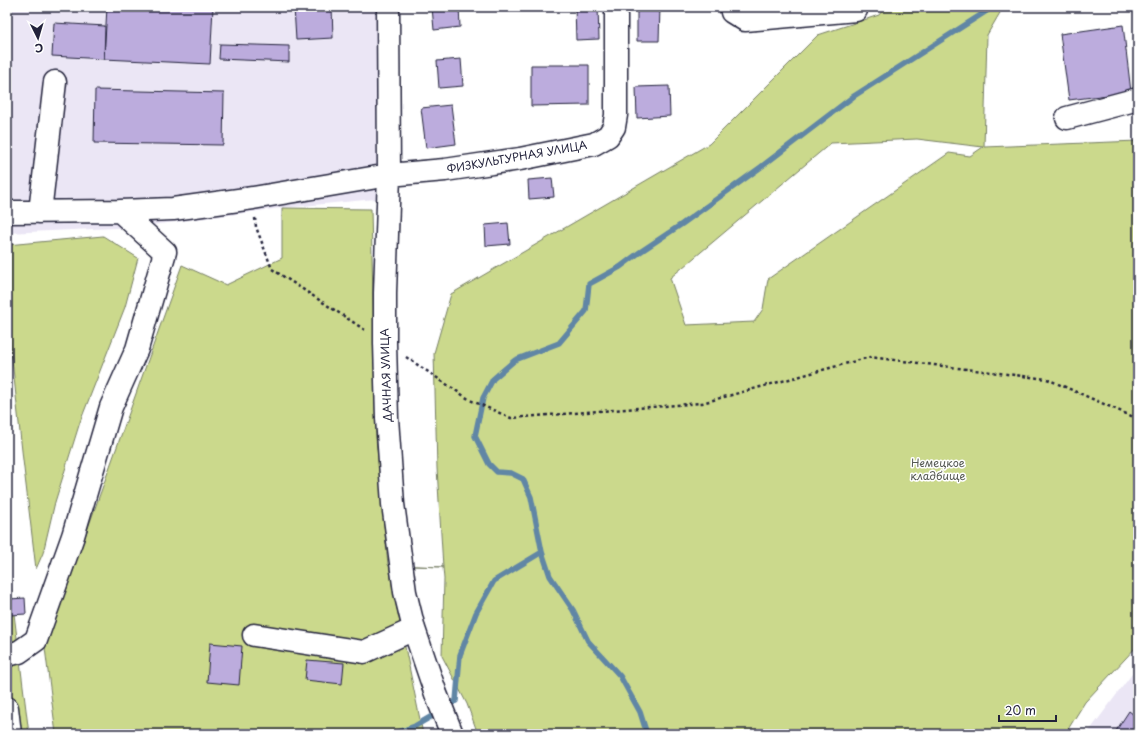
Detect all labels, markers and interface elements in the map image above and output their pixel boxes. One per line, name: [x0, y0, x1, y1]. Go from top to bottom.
north arrow: [18, 18, 58, 58]
text: С: [34, 40, 44, 57]
street label: ФИЗКУЛЬТУРНАЯ УЛИЦА: [446, 136, 589, 177]
street label: ДАЧНАЯ УЛИЦА: [375, 327, 396, 423]
park label: Немецкое кладбище: [910, 454, 966, 484]
scale bar: [999, 697, 1056, 723]
text: 20 m: [1005, 701, 1036, 719]

